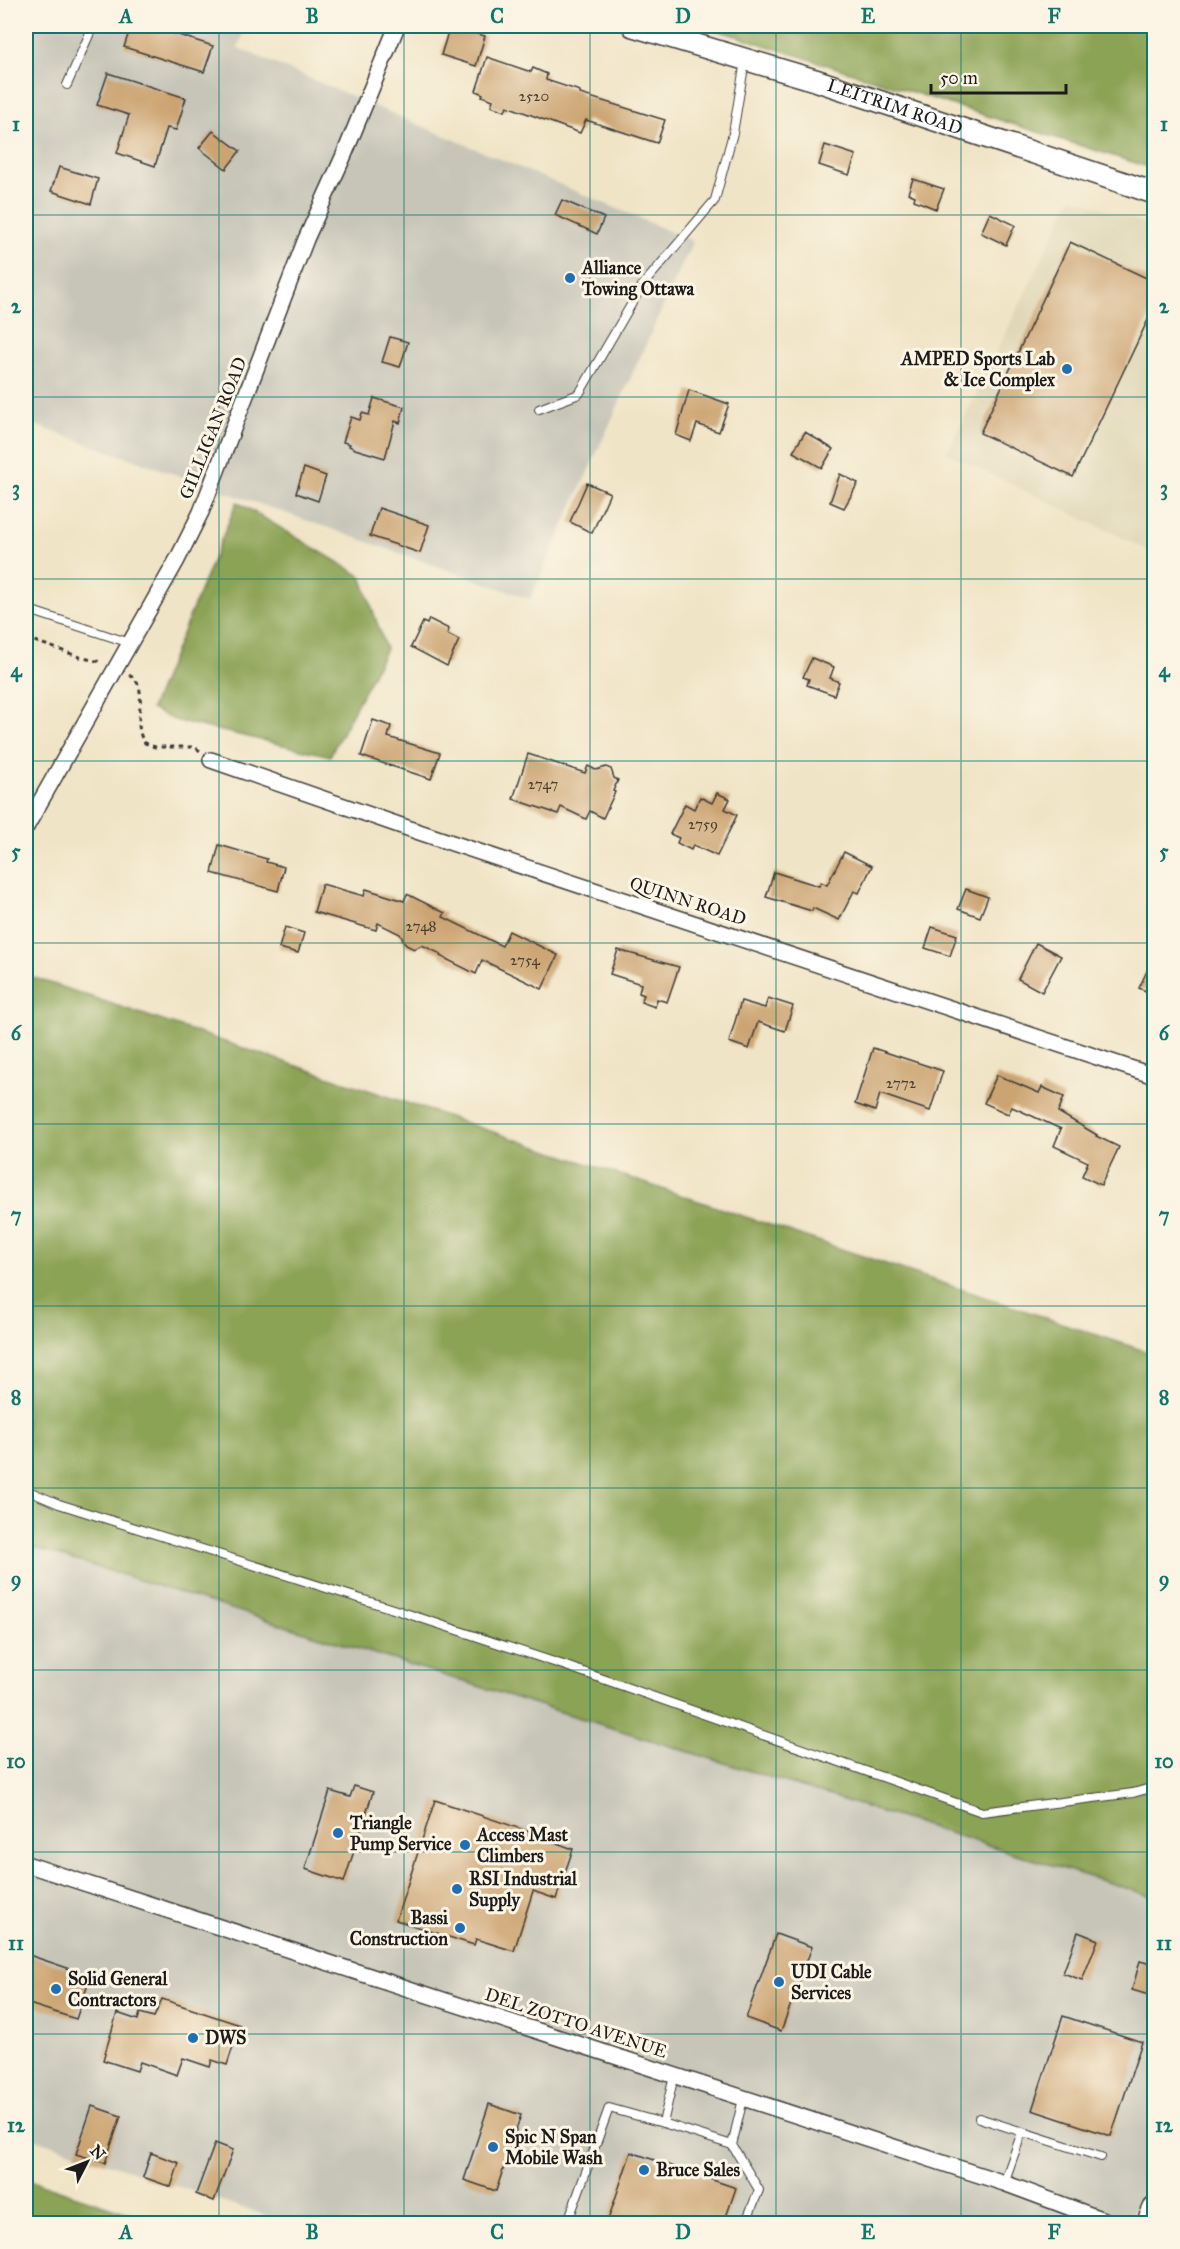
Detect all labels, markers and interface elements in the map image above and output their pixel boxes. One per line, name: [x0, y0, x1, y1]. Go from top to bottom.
text: A: [117, 4, 133, 28]
text: B: [305, 4, 319, 28]
text: C: [490, 4, 504, 28]
text: D: [675, 4, 691, 28]
text: E: [861, 4, 876, 28]
text: F: [1047, 4, 1061, 28]
scale bar: [931, 57, 1066, 95]
text: 50 m: [940, 67, 978, 89]
street label: LEITRIM ROAD: [824, 74, 965, 139]
house number: 2520: [519, 87, 549, 105]
text: 1: [12, 112, 20, 136]
text: 1: [1160, 112, 1168, 136]
place label: Alliance Towing Ottawa: [581, 257, 694, 301]
marker: Alliance Towing Ottawa: [563, 271, 577, 285]
text: 2: [11, 294, 22, 318]
text: 2: [1159, 294, 1170, 318]
place label: AMPED Sports Lab & Ice Complex: [900, 348, 1056, 392]
street label: GILLIGAN ROAD: [174, 354, 252, 502]
marker: AMPED Sports Lab & Ice Complex: [1060, 362, 1074, 376]
text: 3: [12, 476, 20, 501]
text: 3: [1160, 476, 1168, 501]
text: 4: [10, 658, 22, 683]
text: 4: [1158, 658, 1170, 683]
house number: 2747: [528, 775, 558, 793]
house number: 2759: [688, 815, 718, 833]
text: 5: [11, 839, 21, 863]
text: 5: [1159, 839, 1169, 863]
street label: QUINN ROAD: [627, 872, 749, 930]
house number: 2748: [406, 917, 437, 935]
house number: 2754: [510, 951, 541, 969]
text: 6: [11, 1021, 23, 1045]
text: 6: [1159, 1021, 1171, 1045]
house number: 2772: [886, 1074, 917, 1092]
text: 7: [11, 1203, 22, 1227]
text: 7: [1159, 1203, 1170, 1227]
text: 8: [11, 1385, 21, 1409]
text: 8: [1159, 1385, 1169, 1409]
text: 9: [11, 1567, 21, 1592]
text: 9: [1159, 1567, 1169, 1592]
text: 10: [6, 1749, 26, 1773]
text: 10: [1154, 1749, 1174, 1773]
place label: Triangle Pump Service: [349, 1812, 452, 1856]
place label: Access Mast Climbers: [476, 1824, 568, 1867]
marker: Triangle Pump Service: [331, 1826, 345, 1840]
marker: Access Mast Climbers: [458, 1838, 472, 1852]
place label: RSI Industrial Supply: [469, 1868, 578, 1912]
marker: RSI Industrial Supply: [450, 1882, 464, 1896]
place label: Bassi Construction: [350, 1907, 449, 1950]
marker: Bassi Construction: [453, 1921, 467, 1935]
text: 11: [8, 1931, 24, 1955]
text: 11: [1156, 1931, 1172, 1955]
place label: UDI Cable Services: [791, 1961, 872, 2004]
place label: Solid General Contractors: [68, 1968, 168, 2011]
marker: UDI Cable Services: [772, 1975, 786, 1989]
marker: Solid General Contractors: [49, 1982, 63, 1996]
street label: DEL ZOTTO AVENUE: [482, 1983, 670, 2063]
place label: DWS: [205, 2027, 246, 2049]
marker: DWS: [186, 2031, 200, 2045]
text: 12: [7, 2113, 26, 2137]
text: 12: [1155, 2113, 1174, 2137]
place label: Spic N Span Mobile Wash: [505, 2126, 604, 2169]
north arrow: [57, 2132, 117, 2192]
marker: Spic N Span Mobile Wash: [486, 2140, 500, 2154]
text: N: [86, 2141, 110, 2164]
place label: Bruce Sales: [656, 2159, 740, 2181]
marker: Bruce Sales: [637, 2163, 651, 2177]
text: A: [117, 2220, 133, 2244]
text: B: [305, 2220, 319, 2244]
text: C: [490, 2220, 504, 2244]
text: D: [675, 2220, 691, 2244]
text: E: [861, 2220, 876, 2244]
text: F: [1047, 2220, 1061, 2244]

